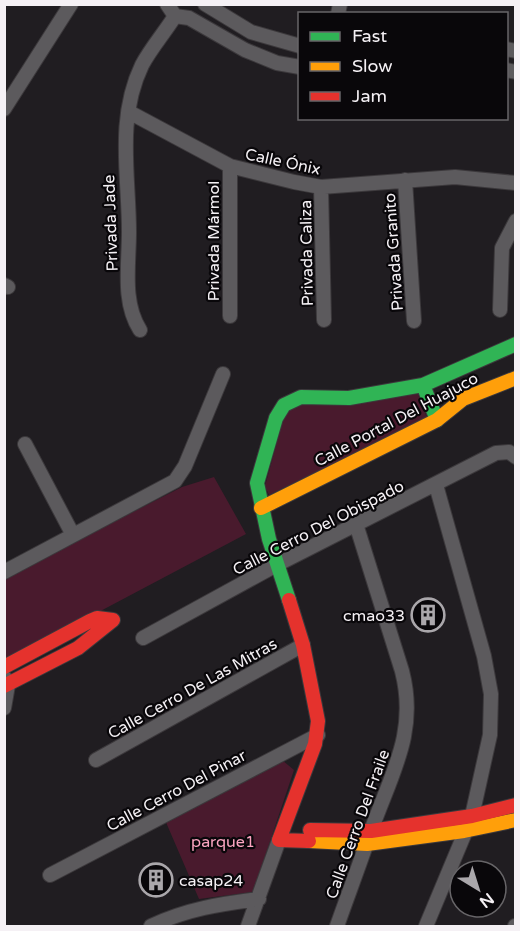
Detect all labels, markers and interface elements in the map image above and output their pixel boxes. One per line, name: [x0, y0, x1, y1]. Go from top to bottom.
legend: [298, 12, 508, 120]
text: Fast: [352, 25, 387, 47]
text: Slow: [352, 55, 393, 77]
text: Jam: [352, 85, 387, 107]
street label: Calle Ónix: [243, 144, 322, 180]
street label: Privada Jade: [99, 174, 123, 272]
street label: Privada Mármol: [204, 181, 224, 301]
street label: Privada Granito: [380, 192, 408, 312]
street label: Privada Caliza: [296, 200, 318, 306]
street label: Calle Portal Del Huajuco: [311, 368, 482, 472]
street label: Calle Cerro Del Obispado: [229, 476, 407, 580]
building icon: cmao33: [410, 597, 446, 633]
place label: cmao33: [343, 606, 405, 626]
street label: Calle Cerro De Las Mitras: [104, 634, 281, 744]
street label: Calle Cerro Del Pinar: [103, 745, 251, 836]
street label: Calle Cerro Del Fraile: [322, 747, 394, 902]
park label: parque1: [191, 832, 255, 852]
north arrow: [448, 859, 508, 919]
building icon: casap24: [138, 862, 174, 898]
place label: casap24: [179, 871, 243, 891]
text: N: [475, 888, 498, 912]

